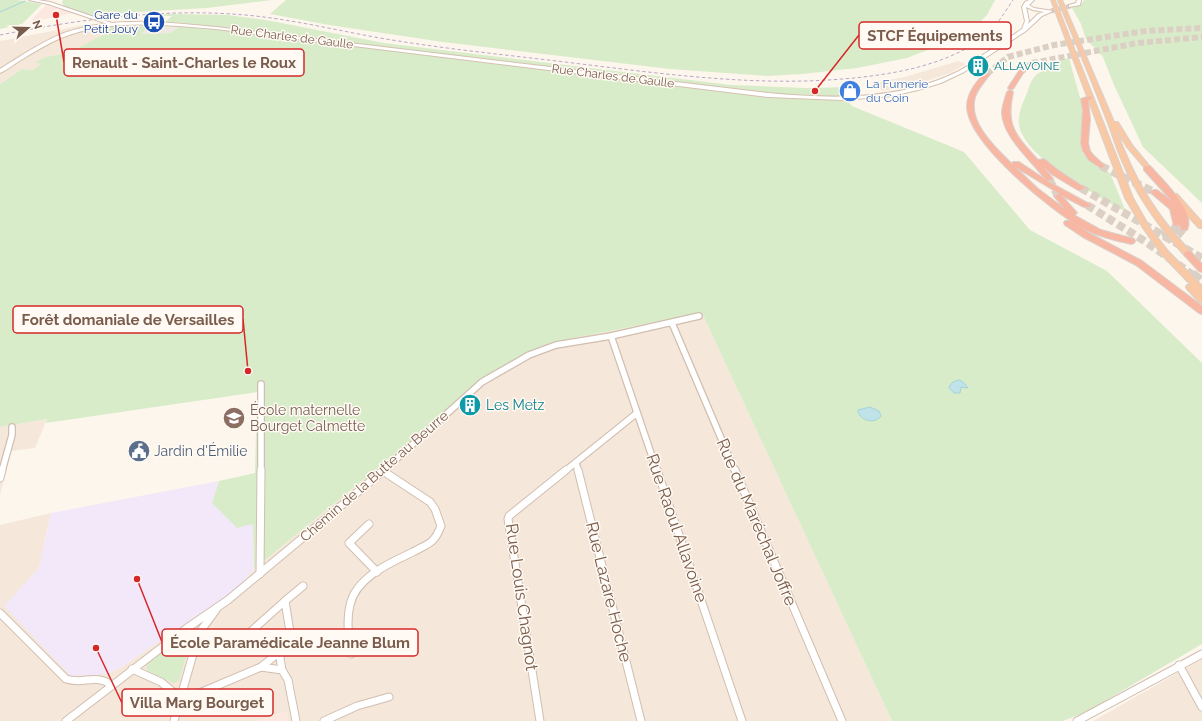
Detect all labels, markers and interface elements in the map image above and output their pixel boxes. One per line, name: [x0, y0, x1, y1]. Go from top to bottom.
north arrow: [8, 8, 48, 48]
place label: Gare du Petit Jouy: [84, 8, 138, 36]
bus stop icon: Gare du Petit Jouy: [141, 9, 167, 35]
text: N: [29, 19, 44, 31]
callout: STCF Équipements: [859, 22, 1011, 49]
street label: Rue Charles de Gaulle: [230, 23, 354, 51]
text: STCF Équipements: [867, 27, 1003, 45]
callout: Renault - Saint-Charles le Roux: [64, 49, 304, 76]
building icon: ALLAVOINE: [965, 53, 991, 79]
text: Renault - Saint-Charles le Roux: [72, 54, 296, 72]
place label: ALLAVOINE: [994, 59, 1060, 73]
street label: Rue Charles de Gaulle: [551, 62, 675, 90]
place label: La Fumerie du Coin: [866, 77, 928, 105]
shop icon: La Fumerie du Coin: [837, 78, 863, 104]
callout: Forêt domaniale de Versailles: [13, 306, 243, 333]
text: Forêt domaniale de Versailles: [22, 311, 234, 329]
building icon: Les Metz: [457, 392, 483, 418]
place label: Les Metz: [486, 397, 545, 413]
place label: École maternelle Bourget Calmette: [250, 401, 365, 434]
school or university icon: École maternelle Bourget Calmette: [221, 405, 247, 431]
street label: Chemin de la Butte au Beurre: [297, 407, 451, 545]
street label: Rue du Maréchal Joffre: [713, 435, 801, 609]
public building icon: Jardin d'Émilie: [126, 438, 152, 464]
place label: Jardin d'Émilie: [154, 442, 247, 459]
street label: Rue Raoul Allavoine: [642, 451, 712, 605]
street label: Rue Lazare Hoche: [582, 520, 636, 664]
street label: Rue Louis Chagnot: [502, 522, 542, 672]
callout: École Paramédicale Jeanne Blum: [162, 629, 418, 656]
text: École Paramédicale Jeanne Blum: [170, 634, 410, 652]
callout: Villa Marg Bourget: [122, 689, 273, 716]
text: Villa Marg Bourget: [130, 694, 264, 712]

